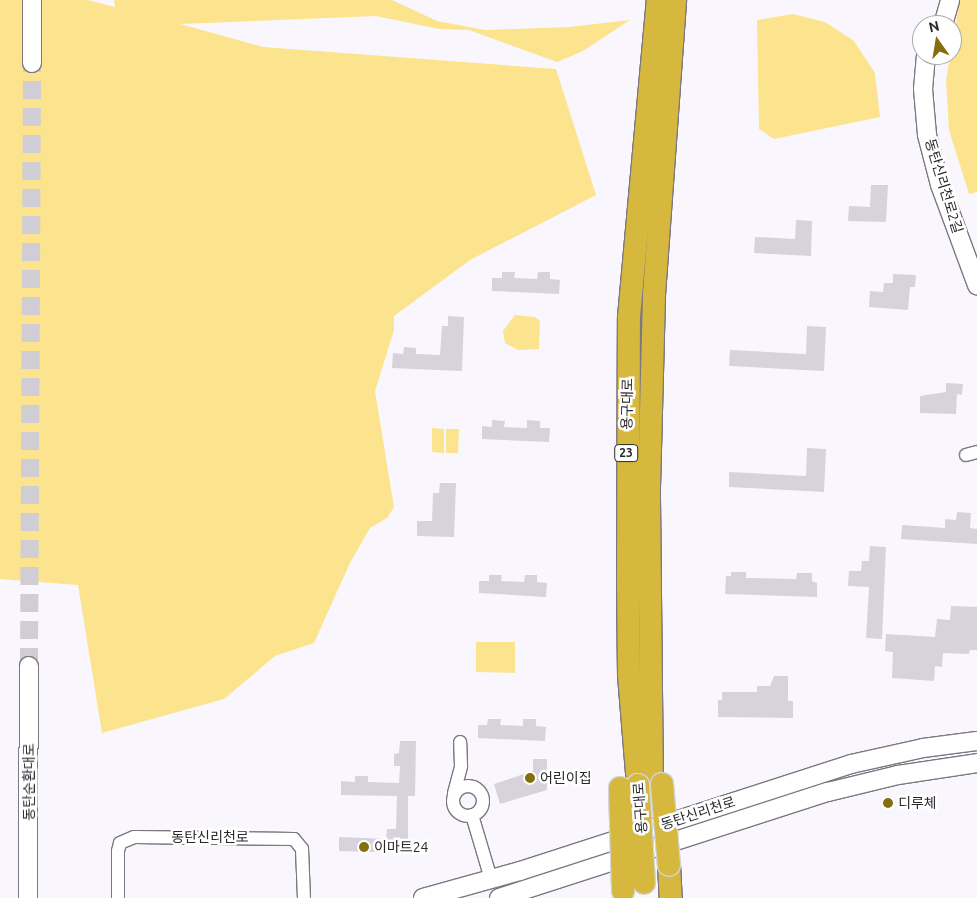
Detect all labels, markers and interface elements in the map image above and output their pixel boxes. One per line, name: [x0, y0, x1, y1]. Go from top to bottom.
north arrow: [912, 15, 962, 65]
text: N: [927, 17, 941, 35]
street label: 동탄신리천로2길: [922, 137, 966, 235]
street label: 용구대로: [618, 378, 636, 430]
road number: 23: [614, 443, 638, 462]
street label: 동탄순환대로: [21, 743, 37, 821]
place label: 어린이집: [540, 770, 592, 786]
marker: 어린이집: [524, 772, 536, 784]
street label: 용구대로: [630, 782, 650, 834]
street label: 동탄신리천로: [659, 793, 737, 833]
place label: 디루체: [898, 795, 937, 811]
marker: 디루체: [882, 797, 894, 809]
street label: 동탄신리천로: [171, 829, 249, 845]
place label: 이마트24: [374, 839, 428, 855]
marker: 이마트24: [358, 841, 370, 853]

